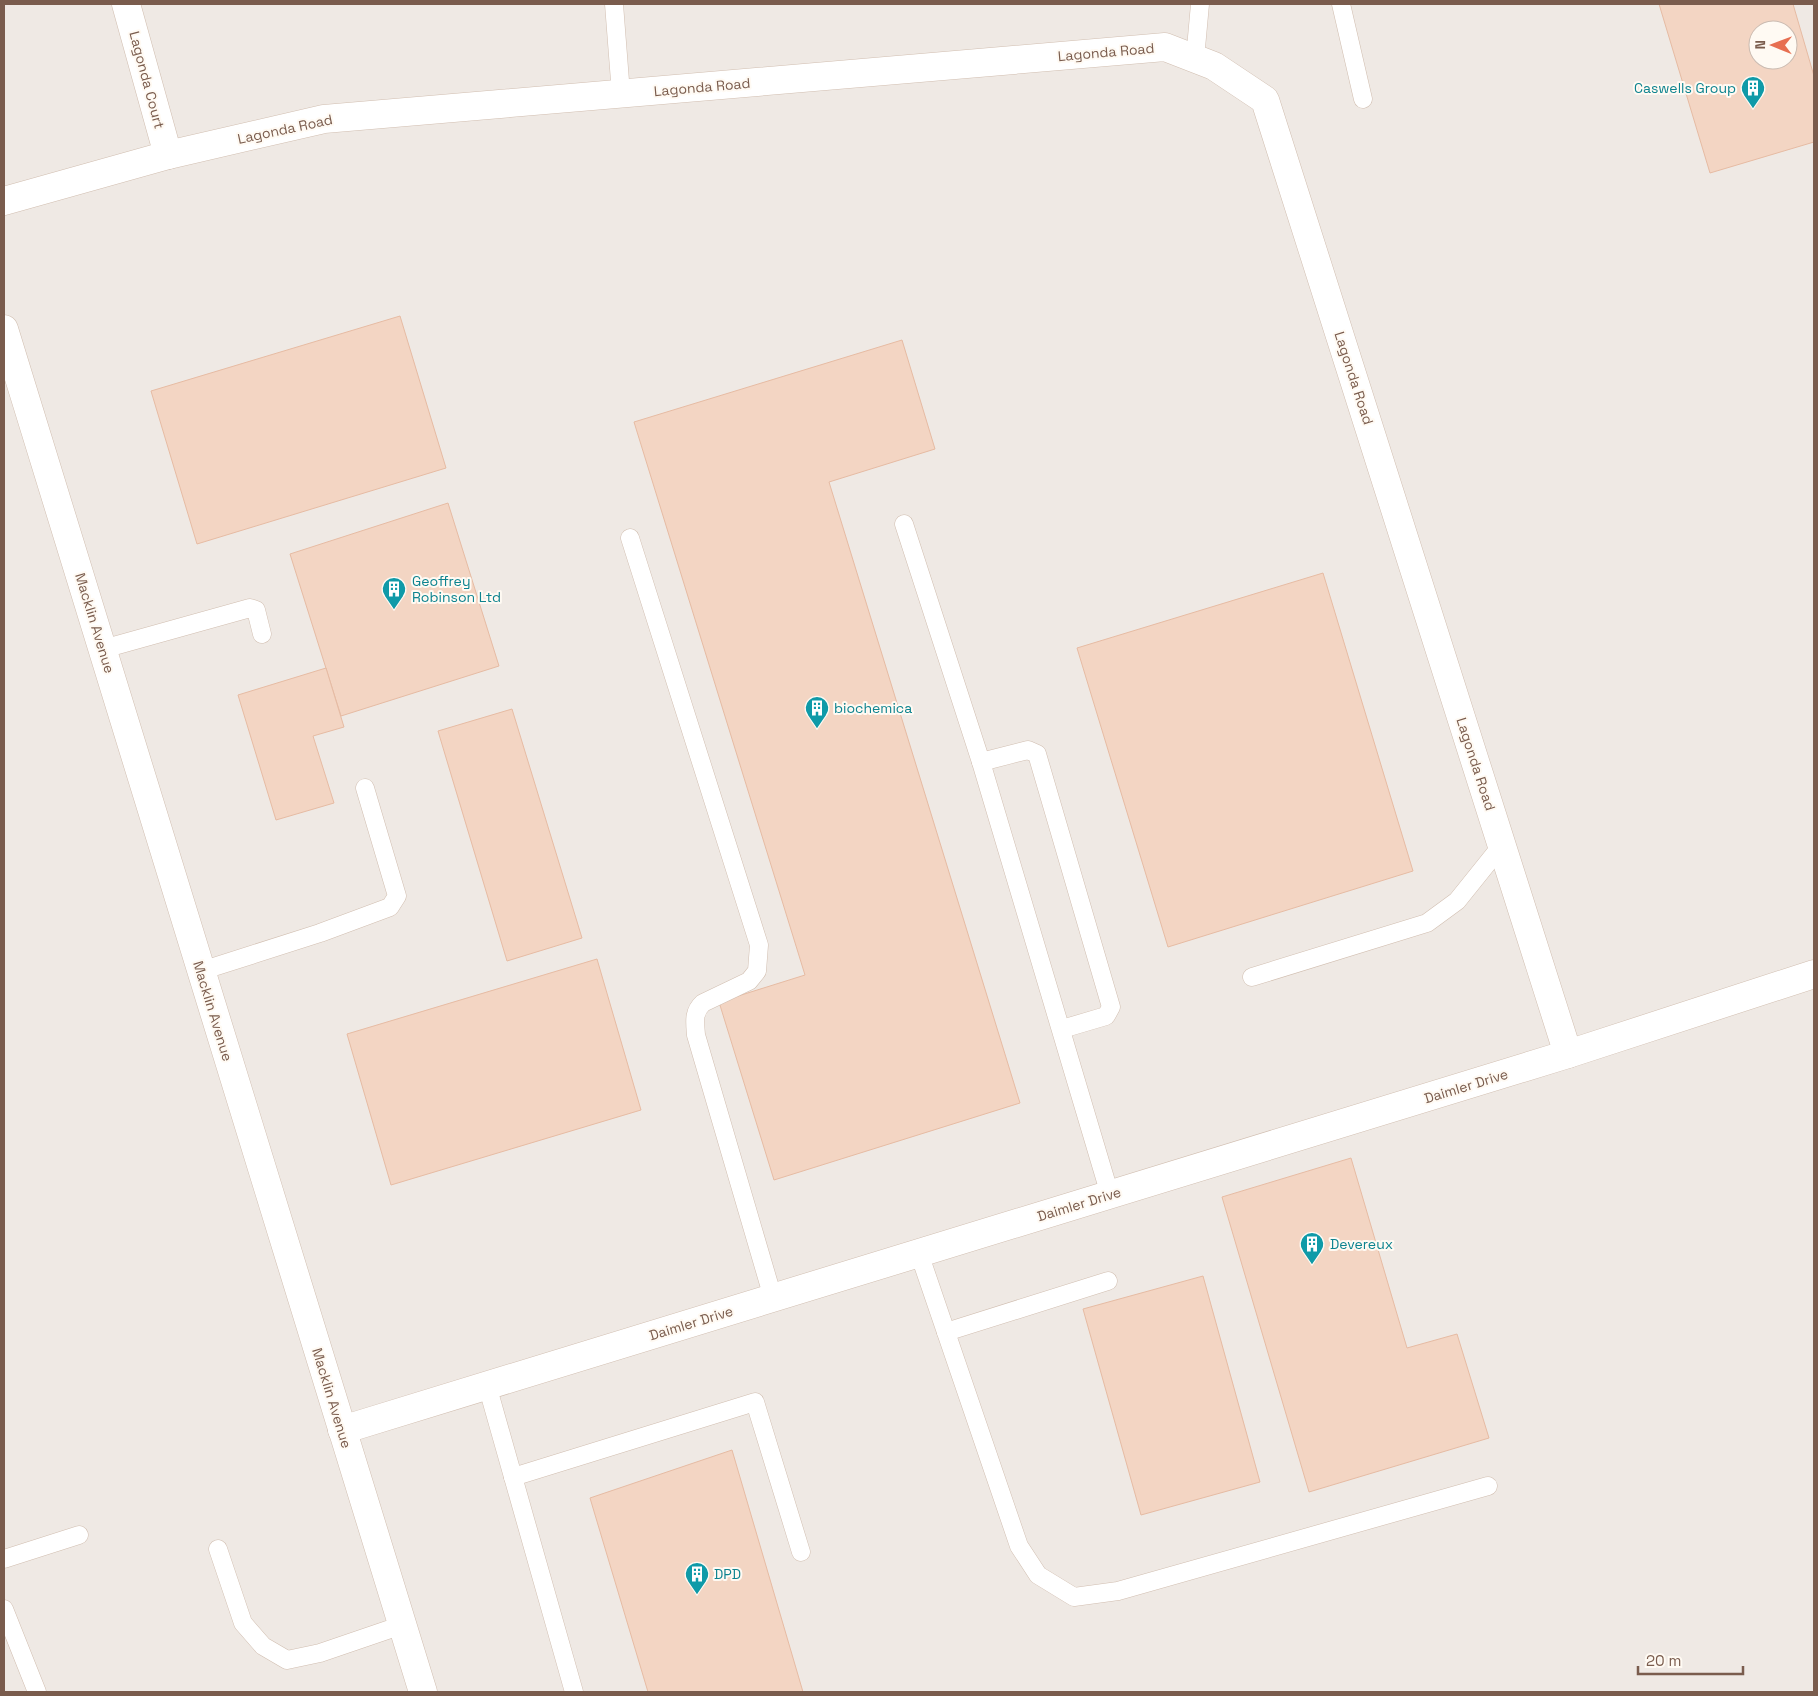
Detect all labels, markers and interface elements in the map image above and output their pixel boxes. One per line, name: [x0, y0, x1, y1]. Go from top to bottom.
north arrow: [1748, 20, 1798, 70]
street label: Lagonda Court: [125, 29, 169, 131]
street label: Lagonda Road: [1057, 39, 1155, 65]
text: N: [1751, 40, 1769, 50]
street label: Lagonda Road: [653, 74, 751, 100]
building icon: Caswells Group: [1740, 75, 1766, 109]
place label: Caswells Group: [1634, 79, 1736, 97]
street label: Lagonda Road: [236, 110, 334, 148]
street label: Lagonda Road: [1330, 329, 1378, 427]
street label: Macklin Avenue: [71, 571, 119, 675]
place label: Geoffrey Robinson Ltd: [412, 572, 501, 606]
building icon: Geoffrey Robinson Ltd: [381, 576, 407, 610]
building icon: biochemica: [804, 695, 830, 729]
place label: biochemica: [834, 699, 912, 717]
street label: Lagonda Road: [1452, 715, 1500, 813]
street label: Macklin Avenue: [189, 959, 237, 1063]
street label: Daimler Drive: [1422, 1065, 1510, 1107]
street label: Daimler Drive: [1035, 1183, 1123, 1225]
building icon: Devereux: [1299, 1231, 1325, 1265]
place label: Devereux: [1330, 1235, 1393, 1253]
street label: Daimler Drive: [647, 1302, 735, 1344]
street label: Macklin Avenue: [308, 1346, 356, 1450]
building icon: DPD: [684, 1561, 710, 1595]
place label: DPD: [714, 1565, 741, 1583]
scale bar: [1638, 1644, 1743, 1676]
text: 20 m: [1646, 1651, 1681, 1670]

